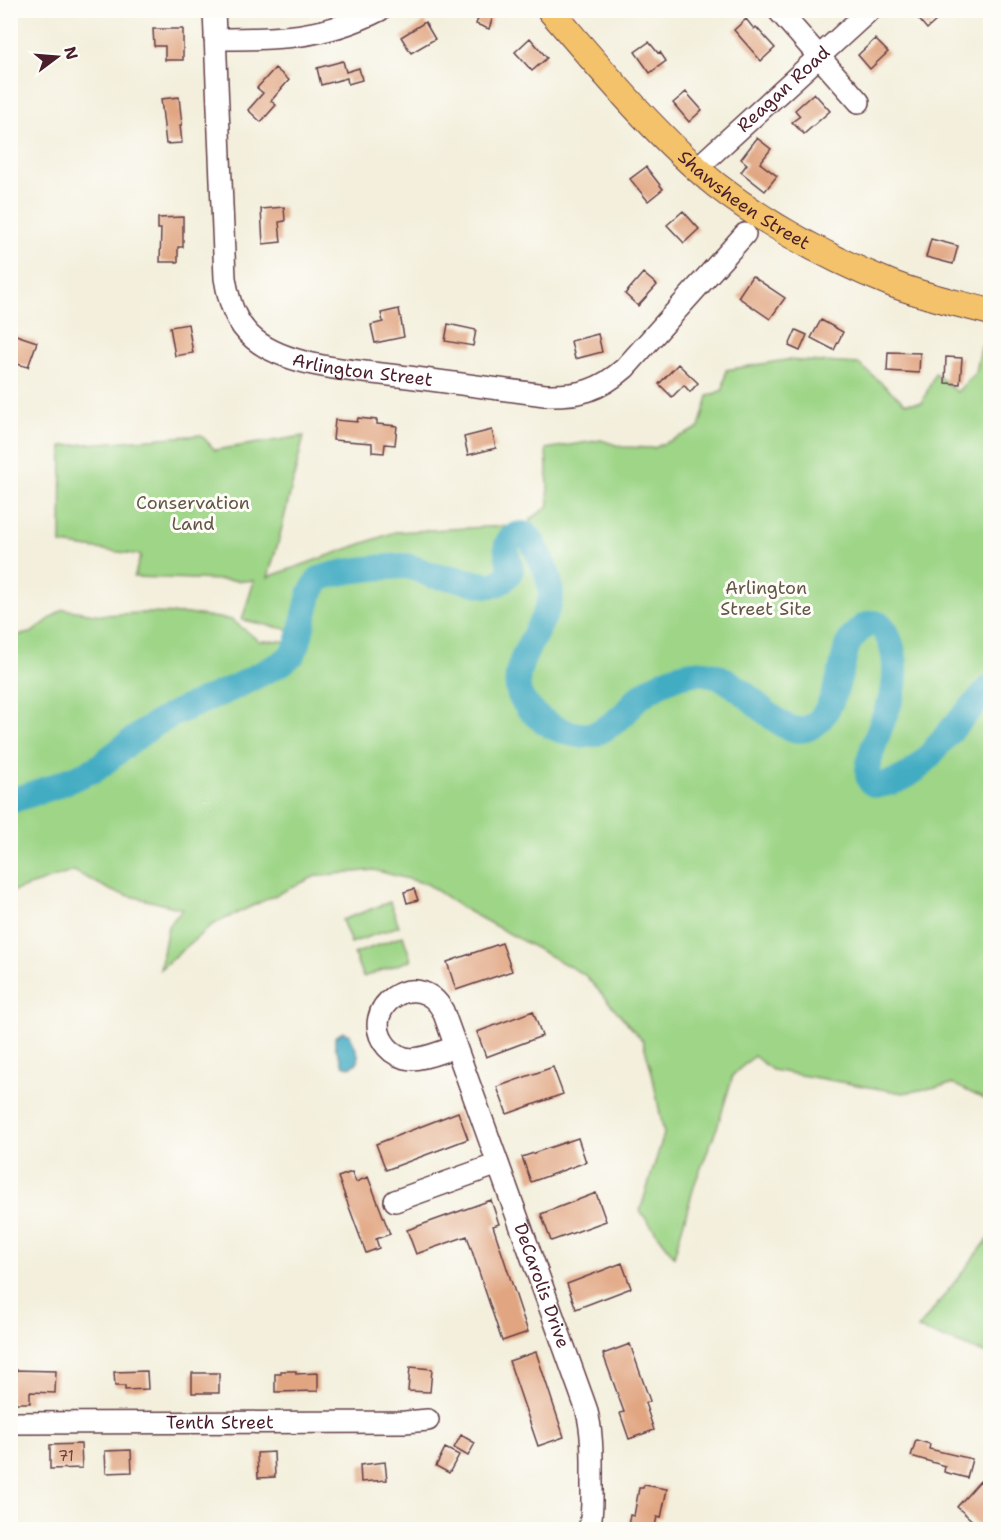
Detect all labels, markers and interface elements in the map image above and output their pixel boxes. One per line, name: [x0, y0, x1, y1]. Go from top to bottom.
north arrow: [27, 27, 87, 87]
street label: Reagan Road: [732, 41, 835, 138]
text: N: [59, 44, 83, 62]
street label: Shawsheen Street: [673, 145, 814, 255]
street label: Arlington Street: [290, 347, 434, 392]
park label: Conservation Land: [136, 491, 250, 536]
park label: Arlington Street Site: [720, 576, 812, 621]
street label: DeCarolis Drive: [508, 1220, 575, 1351]
street label: Tenth Street: [166, 1410, 274, 1435]
house number: 71: [58, 1446, 74, 1466]

